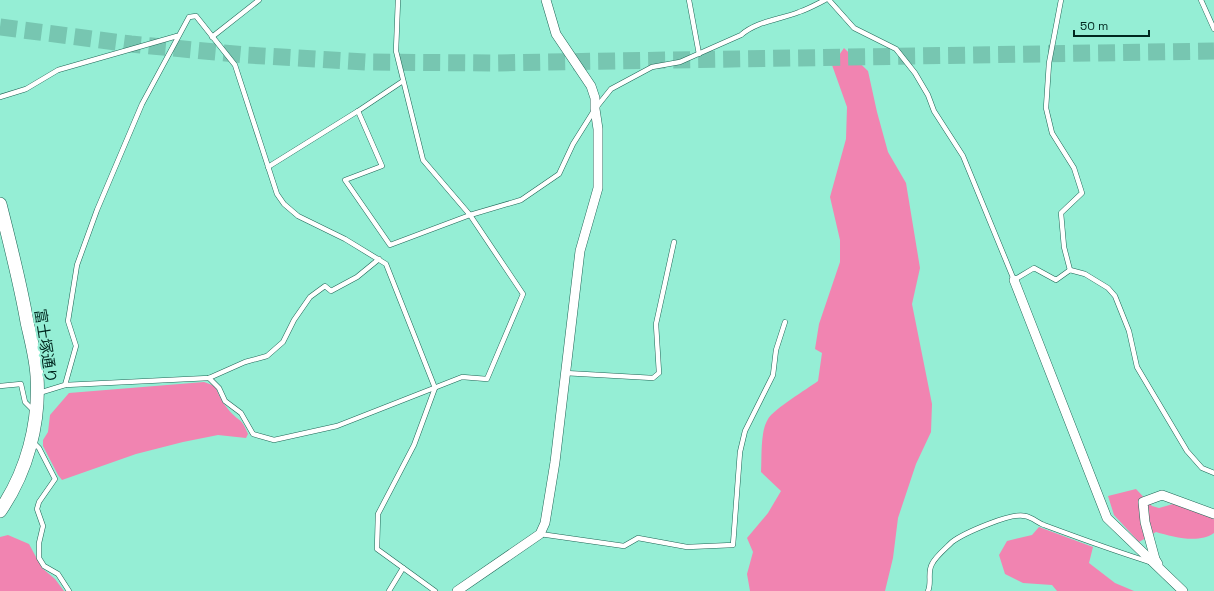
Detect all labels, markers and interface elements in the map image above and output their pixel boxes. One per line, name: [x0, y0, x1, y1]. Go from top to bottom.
scale bar: [1074, 12, 1149, 38]
text: 50 m: [1080, 18, 1108, 34]
street label: 富士塚通り: [31, 307, 61, 385]

